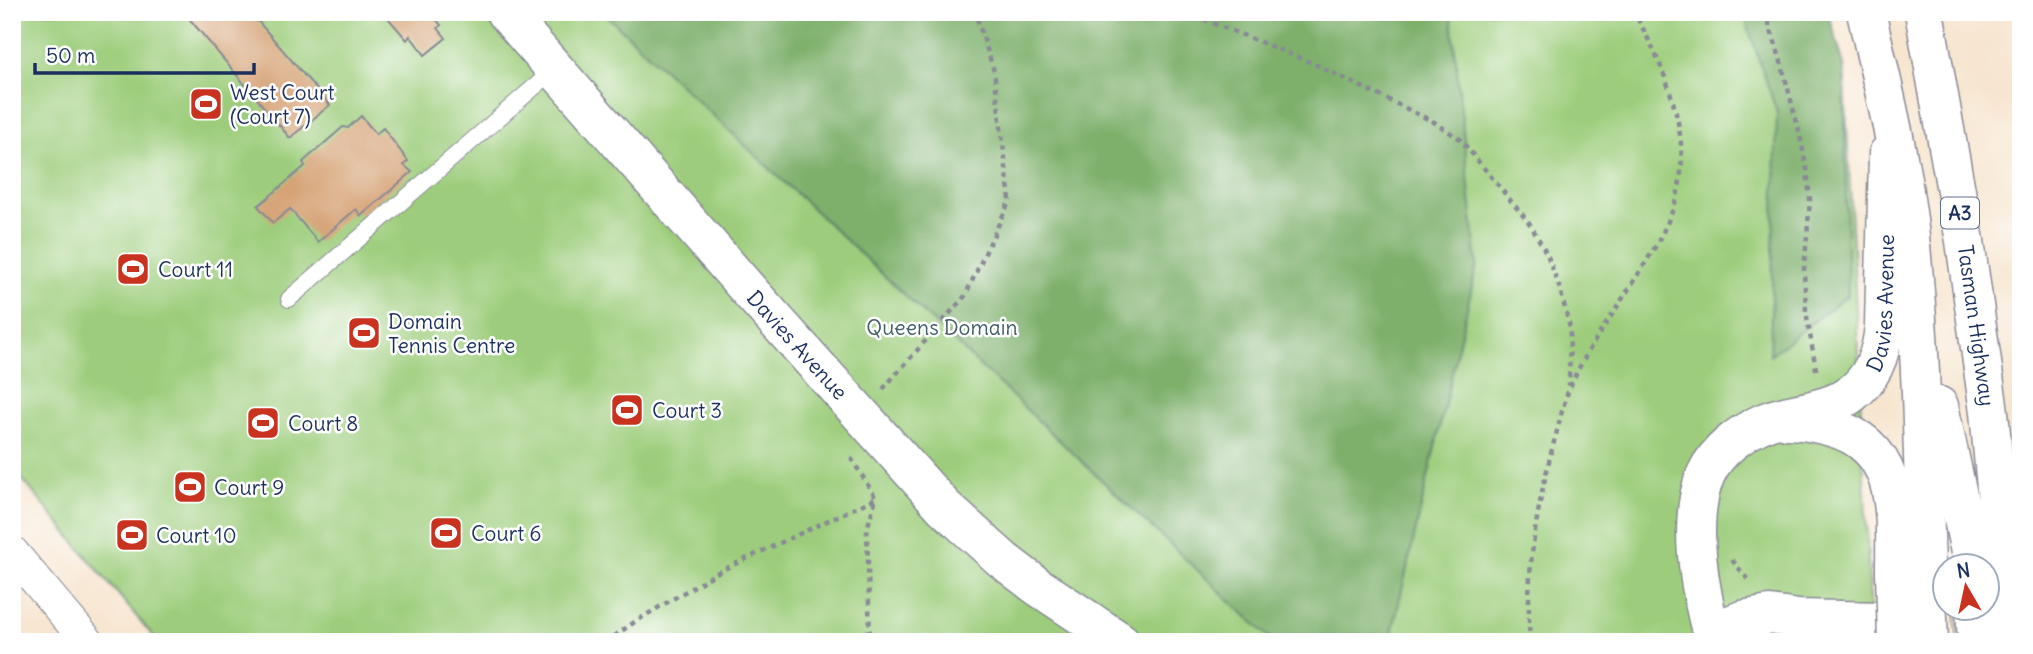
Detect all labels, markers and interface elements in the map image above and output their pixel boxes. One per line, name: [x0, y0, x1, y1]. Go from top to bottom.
scale bar: [35, 32, 254, 76]
text: 50 m: [46, 42, 95, 69]
place label: West Court (Court 7): [230, 79, 335, 130]
sports icon: West Court (Court 7): [187, 85, 225, 123]
road number: A3: [1941, 197, 1979, 228]
street label: Davies Avenue: [1860, 234, 1900, 376]
street label: Tasman Highway: [1952, 243, 2002, 408]
sports icon: Court 11: [114, 250, 152, 288]
place label: Court 11: [158, 256, 233, 283]
street label: Davies Avenue: [741, 284, 854, 405]
place label: Domain Tennis Centre: [388, 308, 515, 359]
sports icon: Domain Tennis Centre: [345, 314, 383, 352]
park label: Queens Domain: [866, 314, 1018, 341]
sports icon: Court 3: [608, 391, 646, 429]
place label: Court 3: [652, 397, 722, 424]
sports icon: Court 8: [244, 404, 282, 442]
place label: Court 8: [288, 410, 358, 437]
sports icon: Court 9: [171, 468, 209, 506]
place label: Court 9: [214, 474, 284, 501]
sports icon: Court 6: [427, 514, 465, 552]
sports icon: Court 10: [113, 516, 151, 554]
place label: Court 6: [471, 520, 541, 547]
place label: Court 10: [156, 522, 236, 549]
north arrow: [1932, 552, 2002, 622]
text: N: [1955, 557, 1972, 583]

